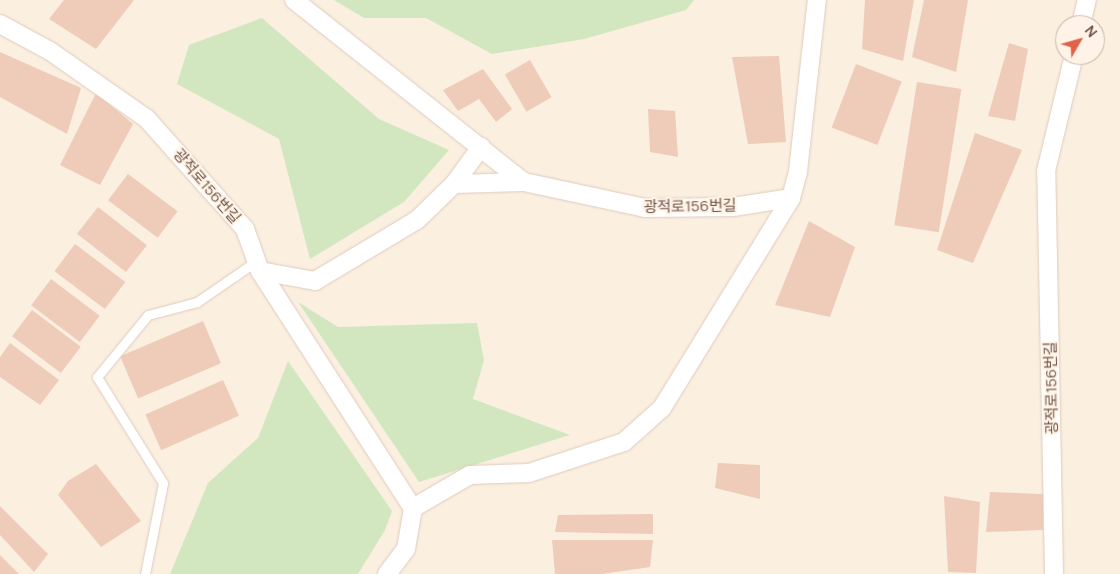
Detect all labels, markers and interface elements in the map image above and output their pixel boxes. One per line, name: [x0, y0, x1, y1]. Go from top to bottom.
north arrow: [1055, 15, 1105, 65]
text: N: [1081, 21, 1102, 41]
street label: 광적로156번길: [170, 145, 244, 227]
street label: 광적로156번길: [643, 196, 737, 216]
street label: 광적로156번길: [1041, 341, 1061, 435]

